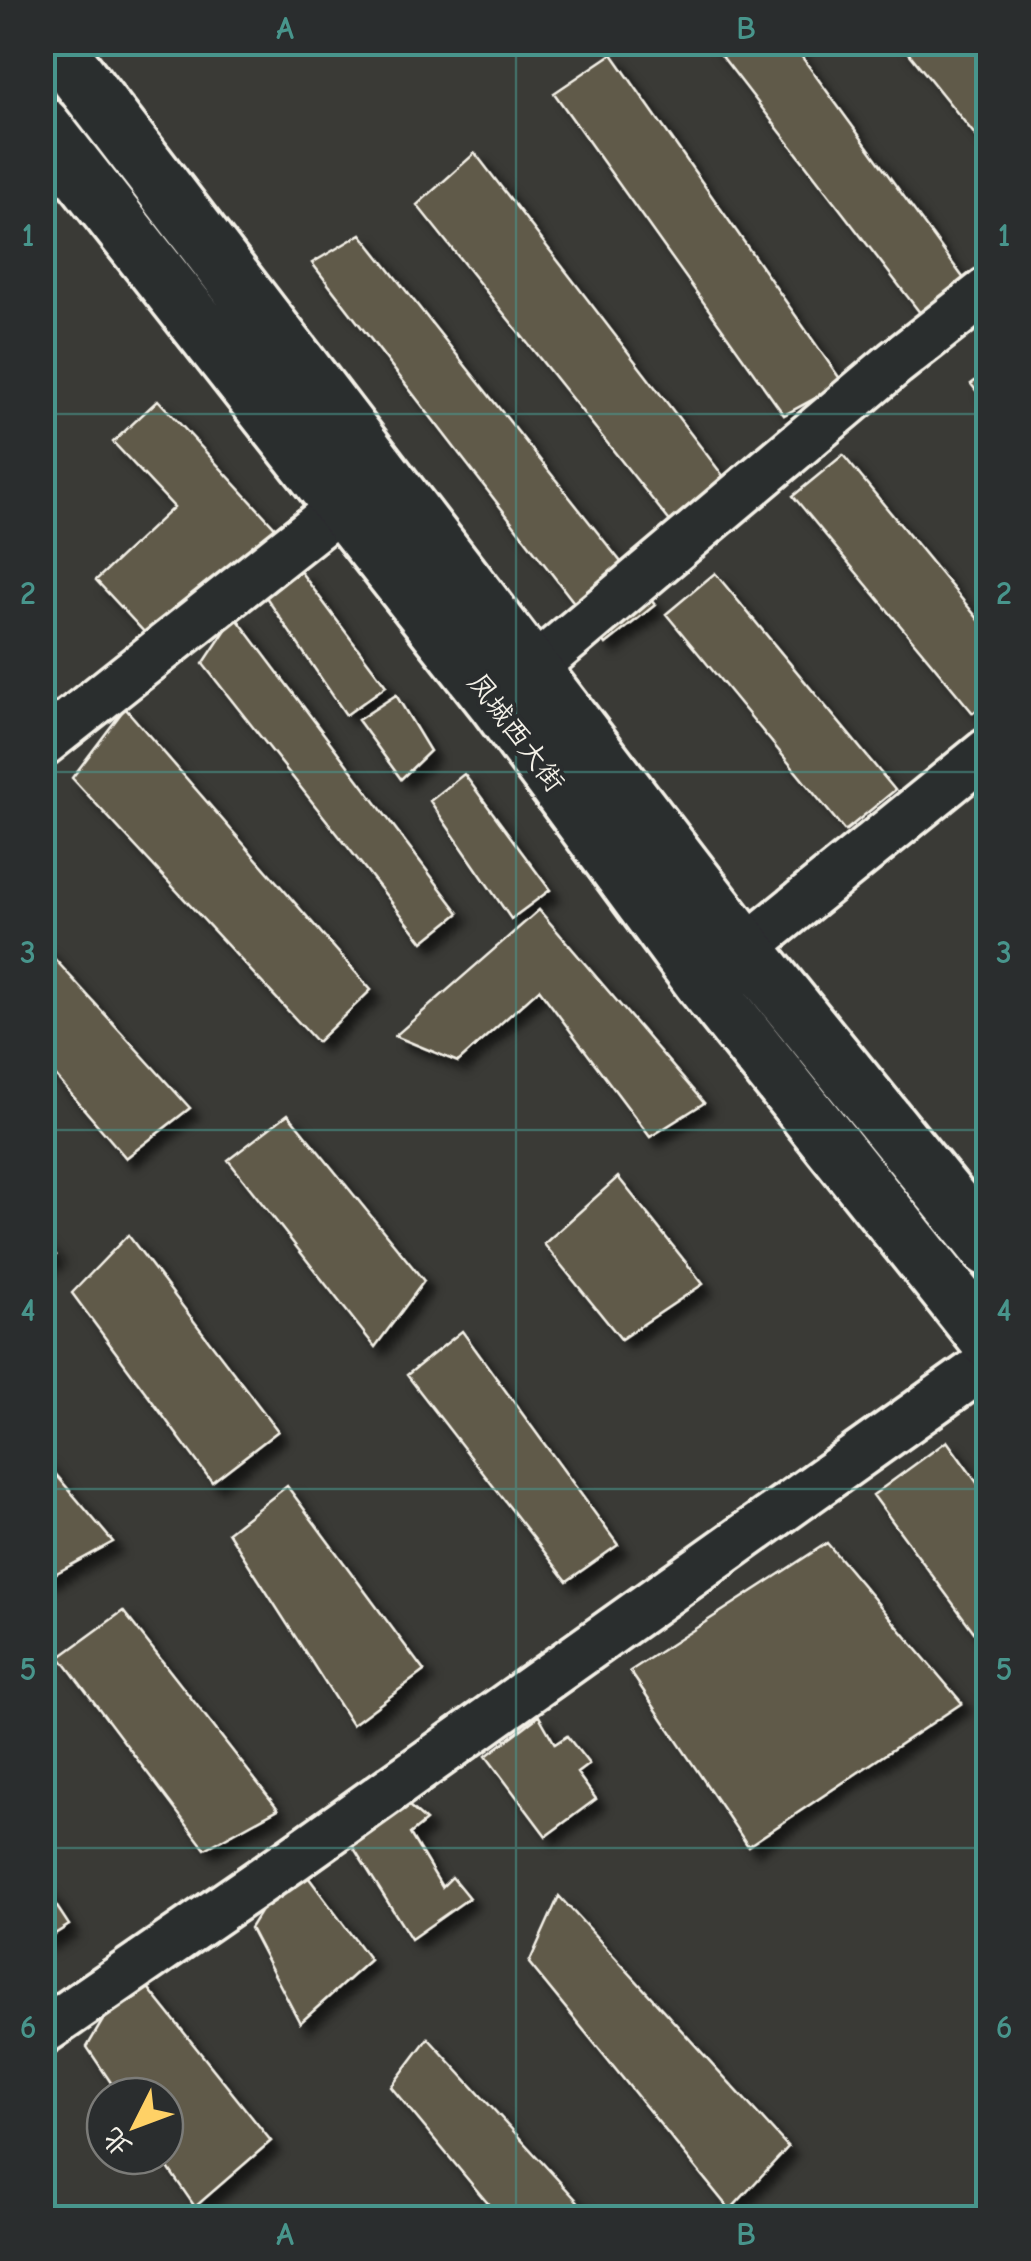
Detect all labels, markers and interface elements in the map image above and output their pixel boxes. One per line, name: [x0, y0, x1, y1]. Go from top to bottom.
text: A: [276, 10, 294, 47]
text: B: [736, 10, 756, 47]
text: 1: [22, 217, 34, 254]
text: 1: [998, 217, 1010, 254]
text: 2: [20, 575, 36, 612]
text: 2: [996, 575, 1012, 612]
street label: 凤城西大街: [461, 667, 571, 798]
text: 3: [20, 934, 36, 971]
text: 3: [996, 934, 1012, 971]
text: 4: [20, 1292, 36, 1329]
text: 4: [996, 1292, 1012, 1329]
text: 5: [20, 1651, 37, 1688]
text: 5: [996, 1651, 1013, 1688]
text: 6: [20, 2009, 36, 2046]
text: 6: [996, 2009, 1012, 2046]
north arrow: [85, 2076, 185, 2176]
text: 北: [96, 2121, 138, 2163]
text: A: [276, 2216, 294, 2253]
text: B: [736, 2216, 756, 2253]

